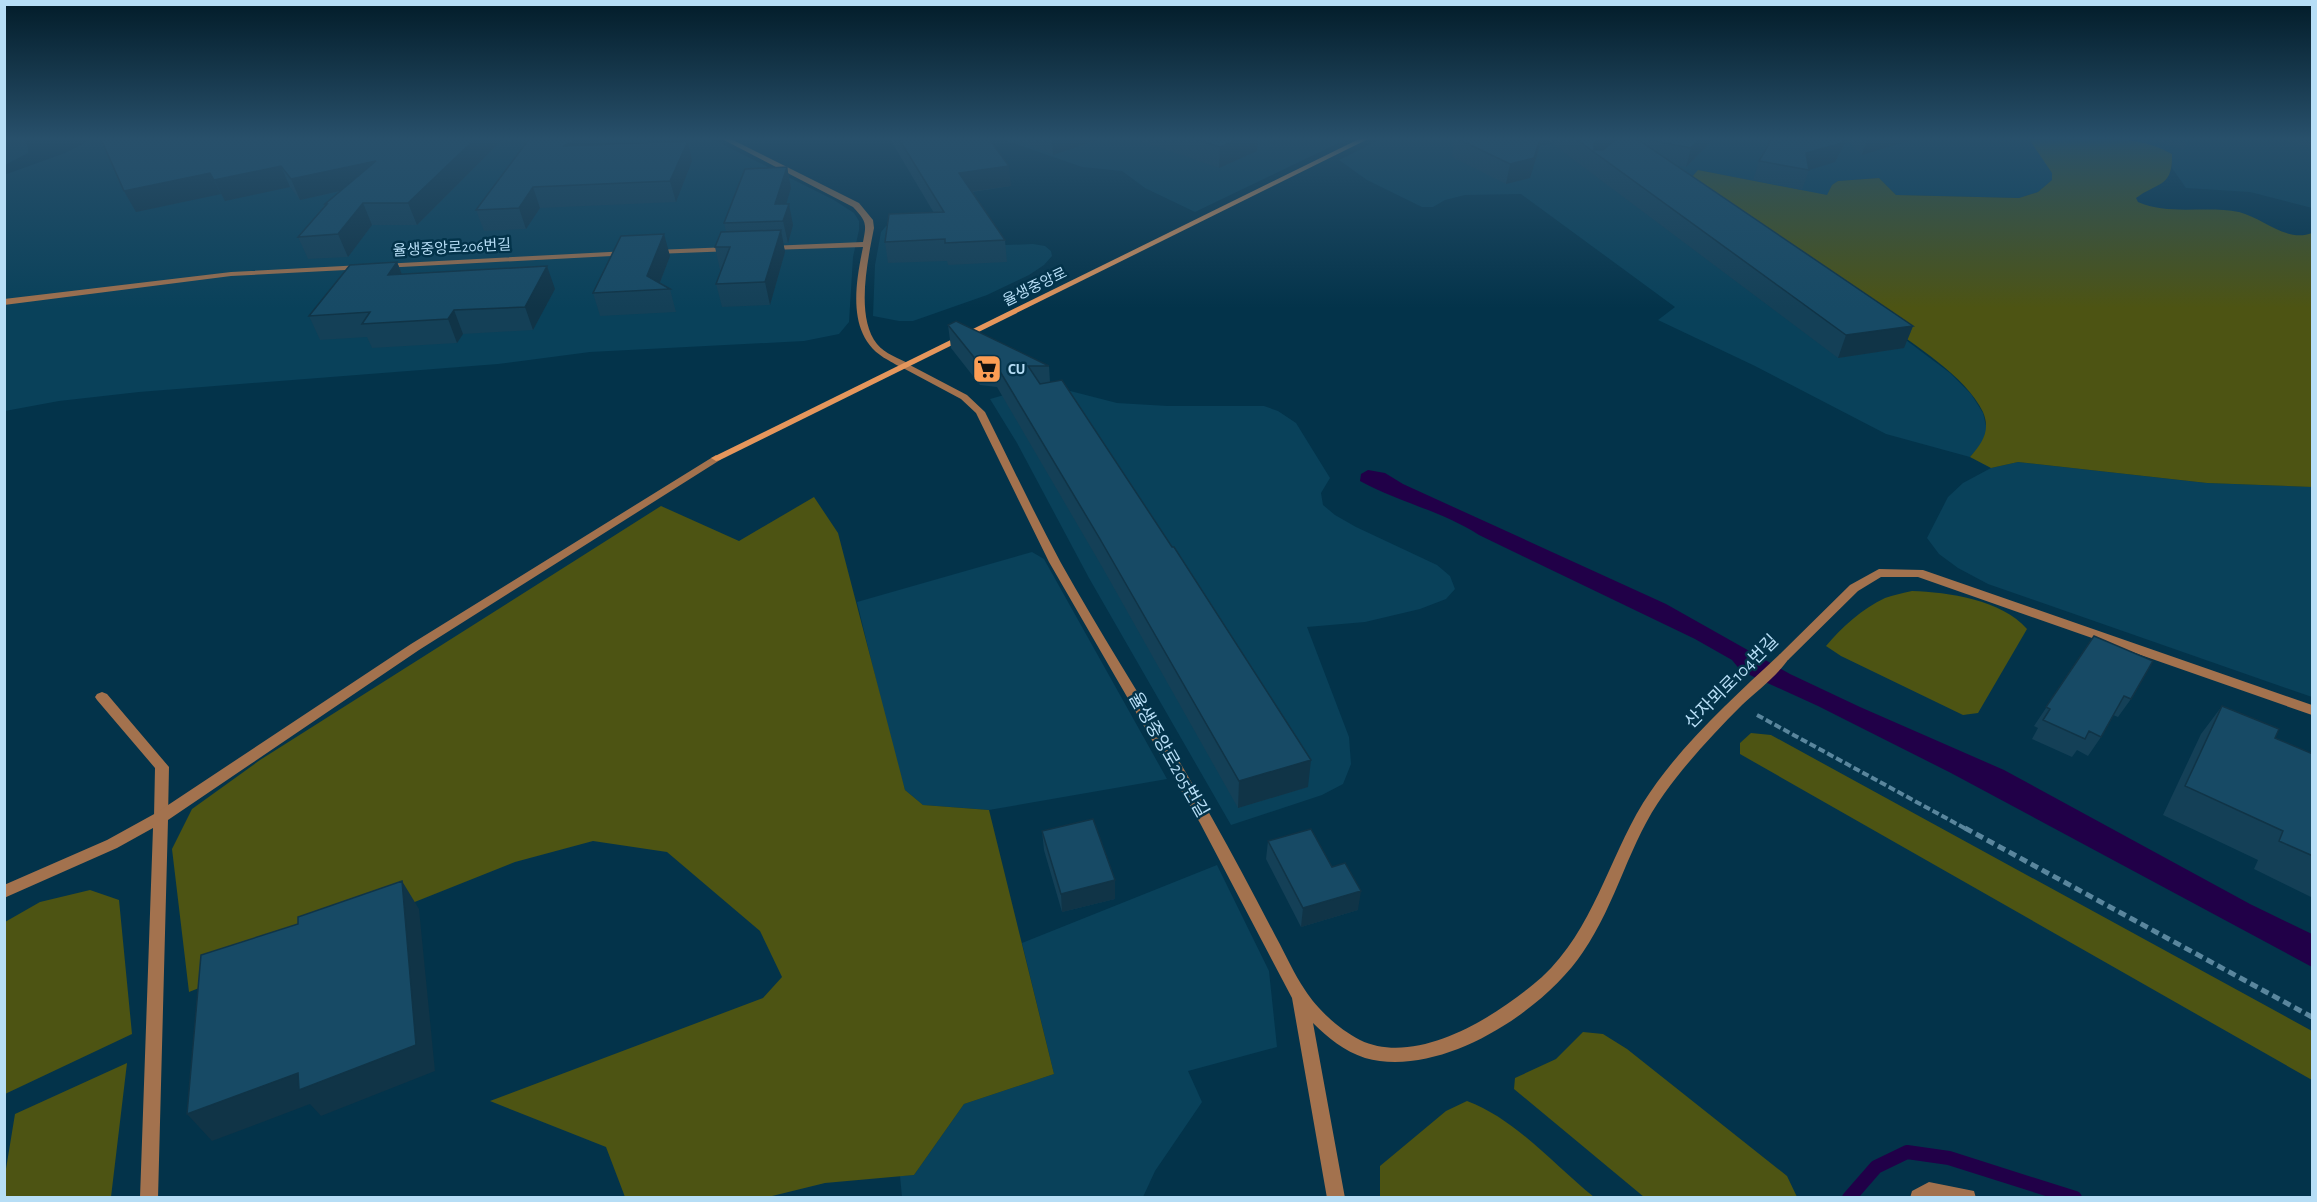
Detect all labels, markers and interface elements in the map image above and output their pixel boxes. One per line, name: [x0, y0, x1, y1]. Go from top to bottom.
street label: 율생중앙로206번길: [392, 236, 512, 259]
street label: 율생중앙로: [1000, 264, 1069, 309]
supermarket icon: CU: [971, 353, 1003, 385]
place label: CU: [1008, 362, 1025, 377]
street label: 산자뫼로104번길: [1680, 630, 1782, 732]
street label: 율생중앙로205번길: [1125, 688, 1213, 821]

